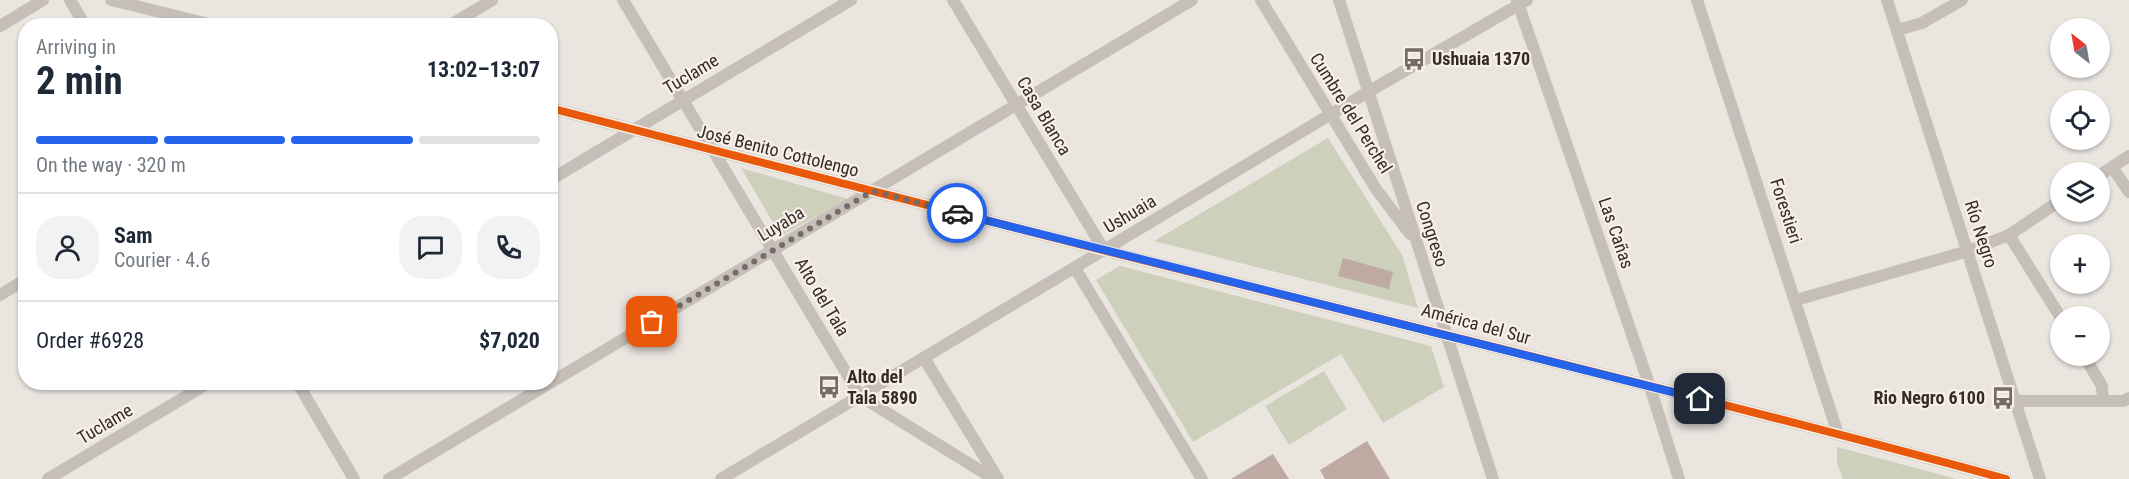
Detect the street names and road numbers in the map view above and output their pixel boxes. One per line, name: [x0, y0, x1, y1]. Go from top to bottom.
street label: Tuclame: [659, 49, 722, 98]
street label: Cumbre del Perchel: [1306, 49, 1397, 177]
street label: Casa Blanca: [1013, 73, 1076, 159]
street label: José Benito Cottolengo: [695, 120, 861, 181]
street label: Forestieri: [1766, 176, 1807, 246]
street label: Ushuaia: [1100, 190, 1160, 237]
street label: Las Cañas: [1595, 194, 1638, 271]
street label: Río Negro: [1961, 197, 2002, 270]
street label: Congreso: [1412, 198, 1453, 269]
street label: Luyaba: [754, 202, 808, 246]
street label: Alto del Tala: [791, 254, 854, 340]
street label: América del Sur: [1419, 299, 1534, 348]
street label: Tuclame: [73, 399, 136, 448]

